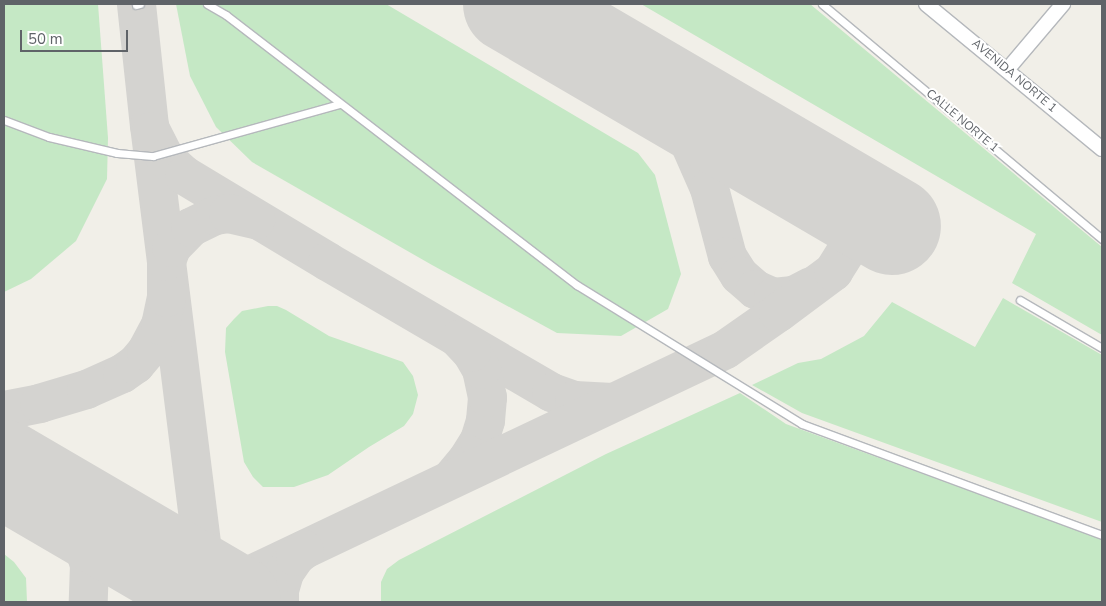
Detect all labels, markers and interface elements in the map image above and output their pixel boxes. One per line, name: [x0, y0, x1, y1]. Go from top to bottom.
scale bar: [22, 20, 130, 52]
text: 50 m: [28, 29, 63, 49]
street label: AVENIDA NORTE 1: [969, 36, 1059, 116]
street label: CALLE NORTE 1: [923, 87, 1001, 155]

